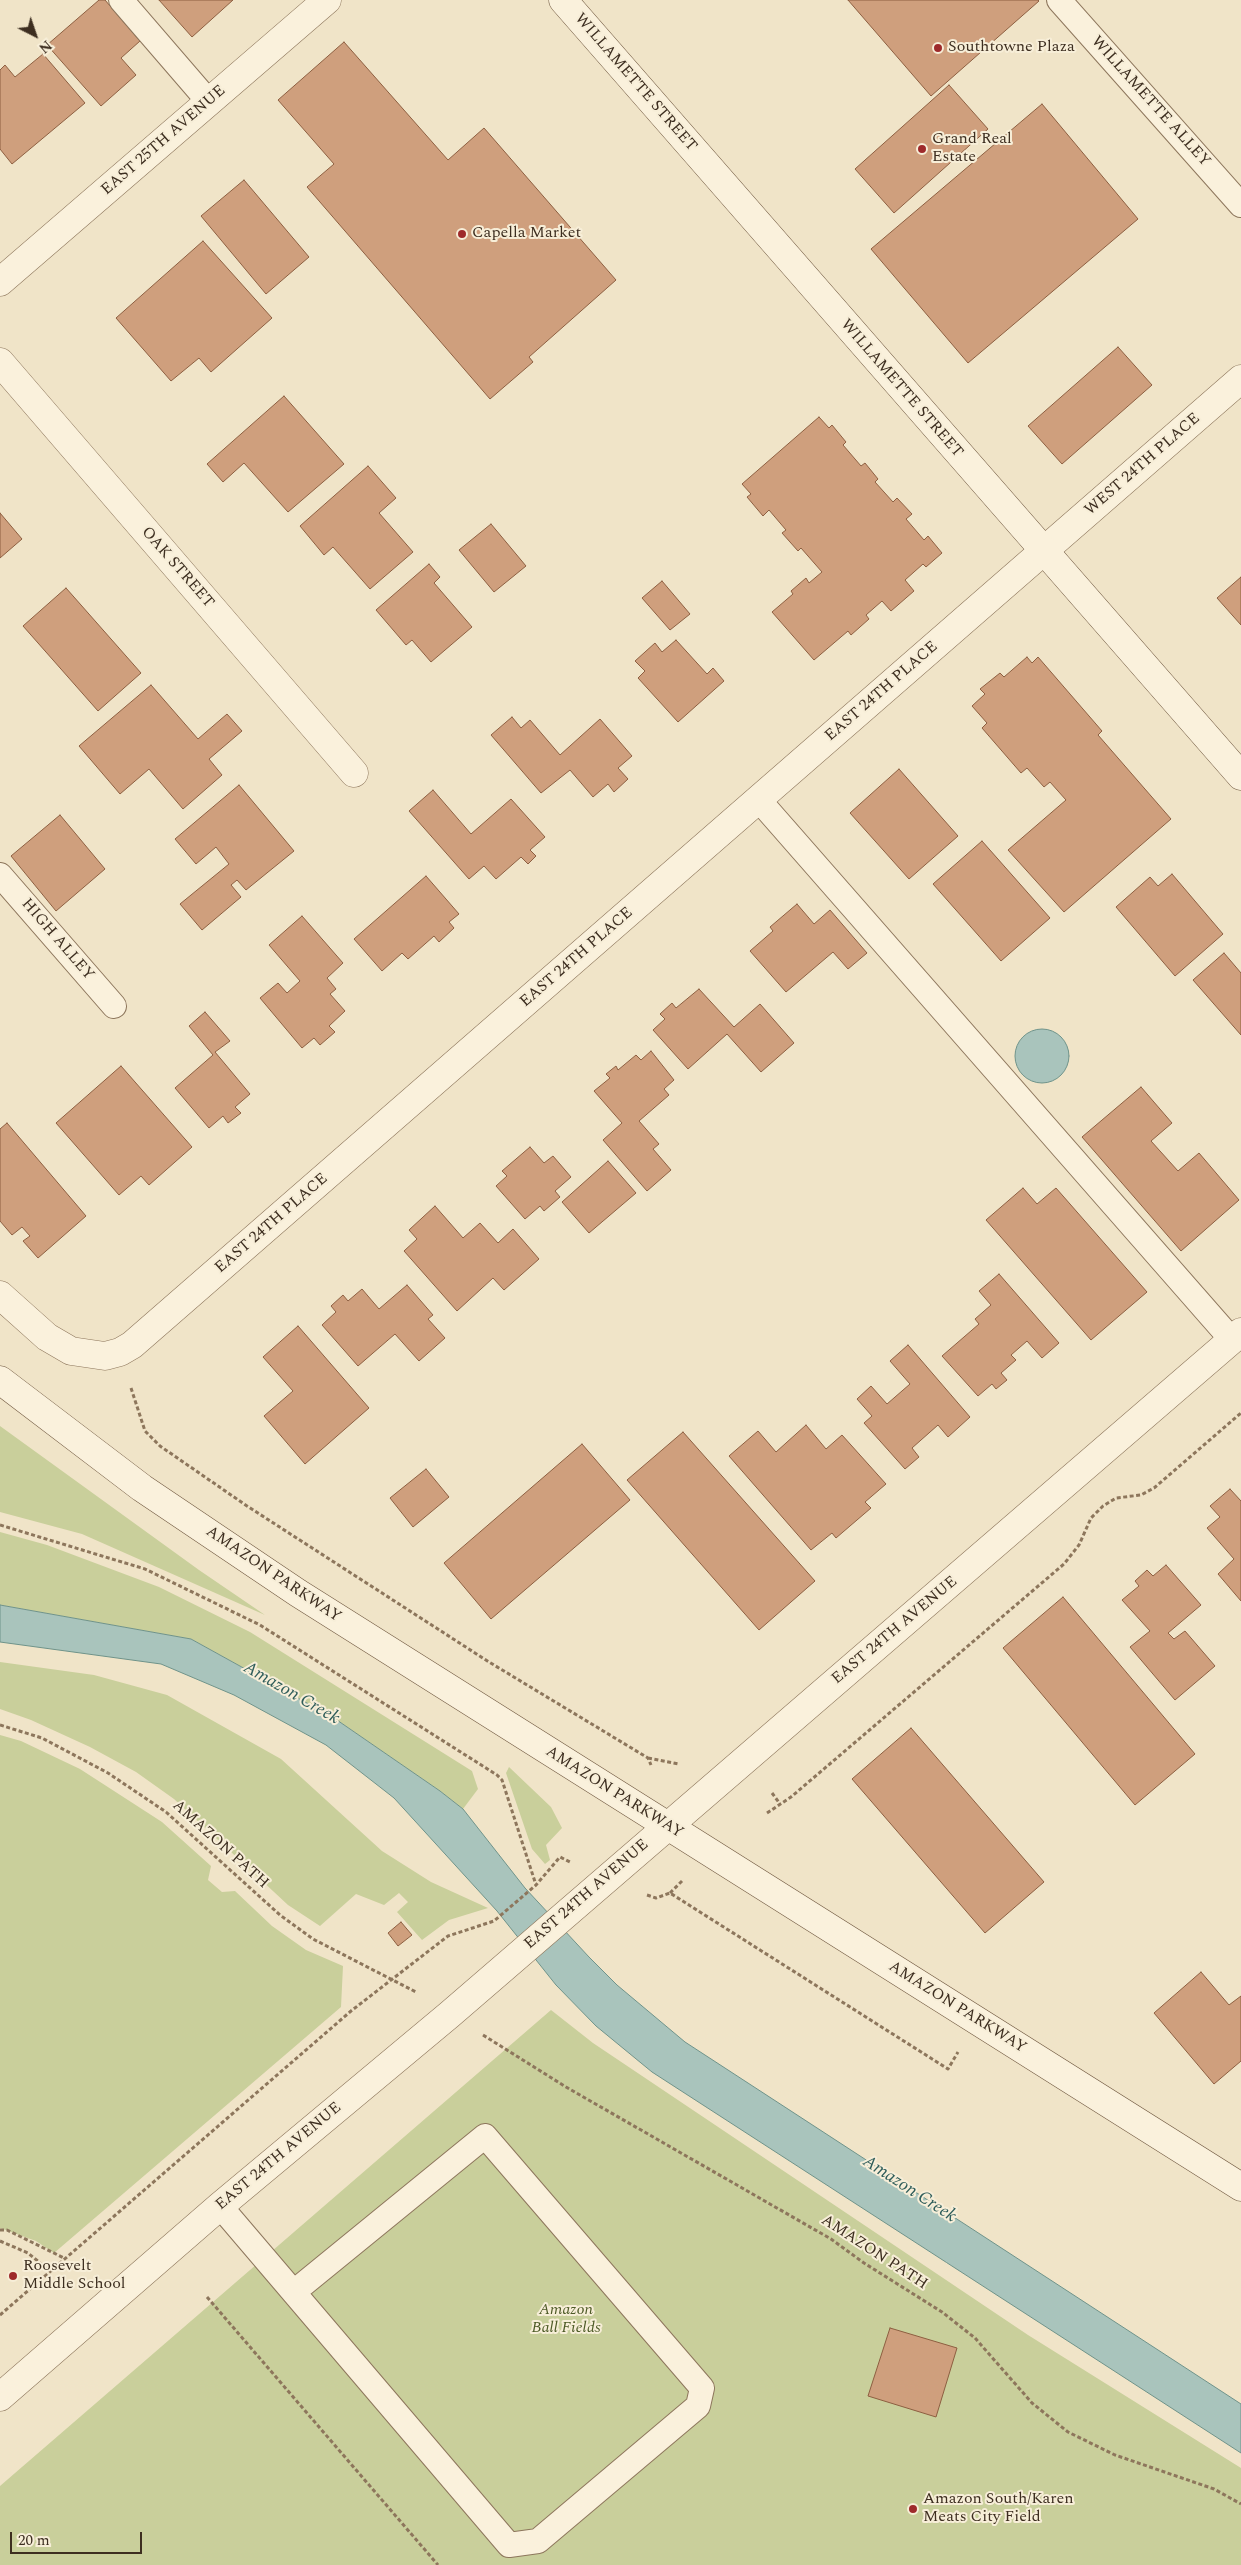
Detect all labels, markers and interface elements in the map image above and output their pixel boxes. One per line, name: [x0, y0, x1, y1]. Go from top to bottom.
north arrow: [10, 10, 60, 60]
street label: WILLAMETTE STREET: [570, 10, 700, 156]
street label: WILLAMETTE ALLEY: [1086, 33, 1214, 171]
text: N: [34, 35, 56, 58]
place label: Southtowne Plaza: [948, 38, 1075, 58]
marker: Southtowne Plaza: [932, 42, 944, 54]
street label: EAST 25TH AVENUE: [98, 82, 230, 200]
place label: Grand Real Estate: [932, 130, 1012, 168]
marker: Grand Real Estate: [916, 143, 928, 155]
place label: Capella Market: [472, 224, 581, 244]
marker: Capella Market: [456, 228, 468, 240]
street label: WILLAMETTE STREET: [836, 316, 966, 462]
street label: WEST 24TH PLACE: [1081, 410, 1205, 520]
street label: OAK STREET: [136, 523, 218, 613]
street label: EAST 24TH PLACE: [822, 638, 942, 746]
street label: HIGH ALLEY: [16, 895, 98, 985]
street label: EAST 24TH PLACE: [517, 904, 637, 1012]
street label: EAST 24TH PLACE: [212, 1170, 332, 1278]
street label: AMAZON PARKWAY: [202, 1523, 344, 1627]
street label: EAST 24TH AVENUE: [828, 1573, 962, 1689]
water label: Amazon Creek: [239, 1658, 343, 1730]
street label: AMAZON PARKWAY: [541, 1743, 687, 1843]
street label: AMAZON PATH: [168, 1797, 272, 1893]
street label: EAST 24TH AVENUE: [521, 1836, 653, 1954]
street label: AMAZON PARKWAY: [884, 1958, 1030, 2058]
street label: EAST 24TH AVENUE: [212, 2099, 346, 2215]
water label: Amazon Creek: [858, 2152, 960, 2228]
street label: AMAZON PATH: [817, 2211, 931, 2295]
place label: Roosevelt Middle School: [23, 2257, 126, 2295]
marker: Roosevelt Middle School: [7, 2270, 19, 2282]
park label: Amazon Ball Fields: [531, 2301, 601, 2339]
place label: Amazon South/Karen Meats City Field: [923, 2490, 1074, 2528]
marker: Amazon South/Karen Meats City Field: [907, 2503, 919, 2515]
scale bar: [12, 2522, 145, 2554]
text: 20 m: [18, 2529, 50, 2552]

